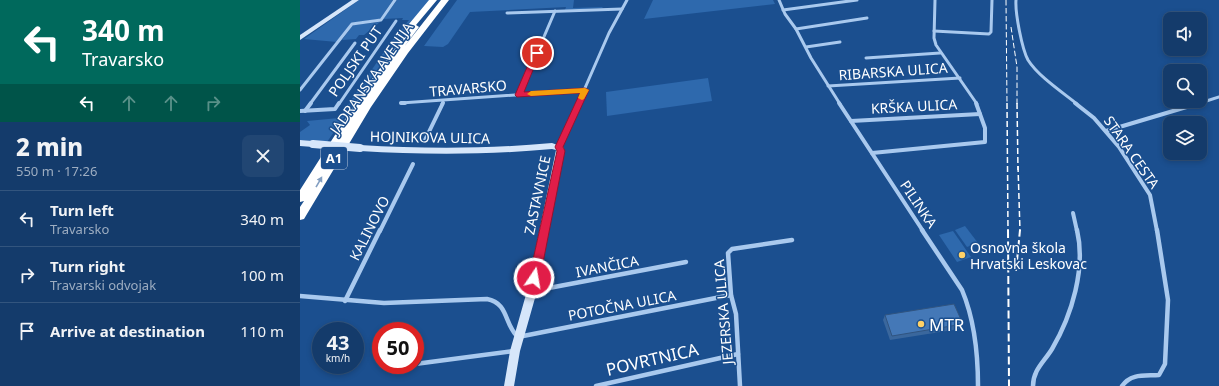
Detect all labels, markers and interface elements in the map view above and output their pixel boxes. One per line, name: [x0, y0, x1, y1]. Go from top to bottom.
text: 340 m: [82, 11, 165, 49]
map controls: [1163, 12, 1207, 160]
button: sound: [1163, 12, 1207, 56]
icon: left: [16, 16, 68, 68]
street label: JADRANSKA AVENIJA: [324, 18, 417, 140]
street label: POLJSKI PUT: [324, 22, 386, 100]
pin: [520, 36, 554, 70]
icon: arrive: [526, 42, 548, 64]
text: Travarsko: [82, 47, 164, 71]
street label: RIBARSKA ULICA: [838, 58, 948, 84]
button: search: [1163, 64, 1207, 108]
street label: TRAVARSKO: [429, 75, 507, 101]
icon: left: [76, 92, 98, 114]
icon: ahead: [118, 92, 140, 114]
icon: ahead: [160, 92, 182, 114]
icon: right: [202, 92, 224, 114]
street label: KRŠKA ULICA: [870, 94, 958, 118]
street label: STARA CESTA: [1100, 112, 1164, 192]
button: layers: [1163, 116, 1207, 160]
street label: HOJNIKOVA ULICA: [370, 126, 490, 148]
text: 2 min: [16, 130, 83, 163]
button: close: [242, 135, 284, 177]
road number: A1: [321, 147, 347, 169]
street label: ZASTAVNICE: [519, 154, 555, 236]
text: 550 m · 17:26: [16, 162, 97, 180]
street label: PILINKA: [896, 176, 942, 232]
one-way arrow: [316, 177, 323, 188]
street label: KALINOVO: [345, 192, 393, 264]
text: Turn left: [50, 200, 114, 220]
icon: left: [16, 208, 38, 230]
text: 340 m: [240, 209, 284, 229]
text: Travarsko: [50, 220, 109, 238]
place label: Osnovna škola Hrvatski Leskovac: [970, 238, 1087, 273]
marker: Osnovna škola Hrvatski Leskovac: [957, 250, 967, 260]
street label: IVANČICA: [574, 251, 640, 281]
text: Turn right: [50, 256, 125, 276]
position arrow: [513, 257, 555, 299]
street label: JEZERSKA ULICA: [709, 259, 737, 367]
icon: right: [16, 264, 38, 286]
text: 100 m: [240, 265, 284, 285]
text: Travarski odvojak: [50, 276, 156, 294]
street label: POTOČNA ULICA: [566, 285, 678, 325]
place label: MTR: [929, 313, 965, 336]
marker: MTR: [916, 319, 926, 329]
icon: arrive: [16, 320, 38, 342]
text: Arrive at destination: [50, 321, 205, 341]
text: 110 m: [240, 321, 284, 341]
speed limit sign: 50: [372, 322, 424, 374]
text: 43: [327, 329, 349, 356]
street label: POVRTNICA: [604, 337, 700, 381]
text: km/h: [326, 351, 350, 365]

